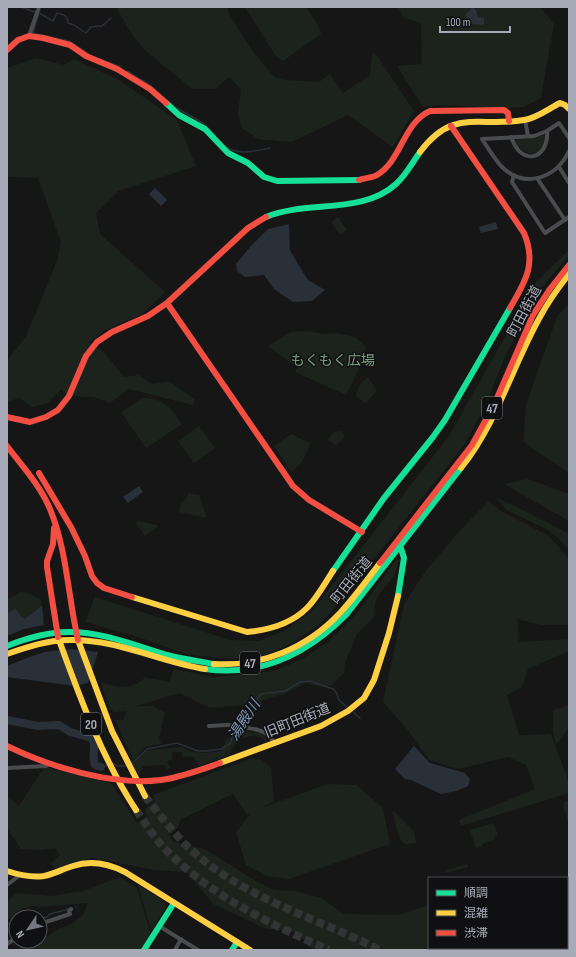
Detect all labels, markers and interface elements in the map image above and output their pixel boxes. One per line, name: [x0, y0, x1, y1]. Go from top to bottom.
scale bar: [440, 8, 510, 34]
text: 100 m: [446, 15, 471, 30]
street label: 町田街道: [504, 283, 545, 340]
park label: もくもく広場: [291, 352, 375, 369]
road number: 47: [482, 397, 502, 419]
street label: 町田街道: [327, 553, 376, 607]
road number: 47: [240, 652, 260, 674]
water label: 湯殿川: [224, 695, 266, 744]
street label: 旧町田街道: [262, 699, 333, 741]
road number: 20: [81, 713, 101, 735]
legend: [428, 877, 568, 949]
text: 順調: [464, 886, 488, 901]
text: 混雑: [464, 906, 488, 921]
north arrow: [8, 909, 48, 949]
text: 渋滞: [464, 926, 488, 941]
text: N: [13, 928, 27, 940]

